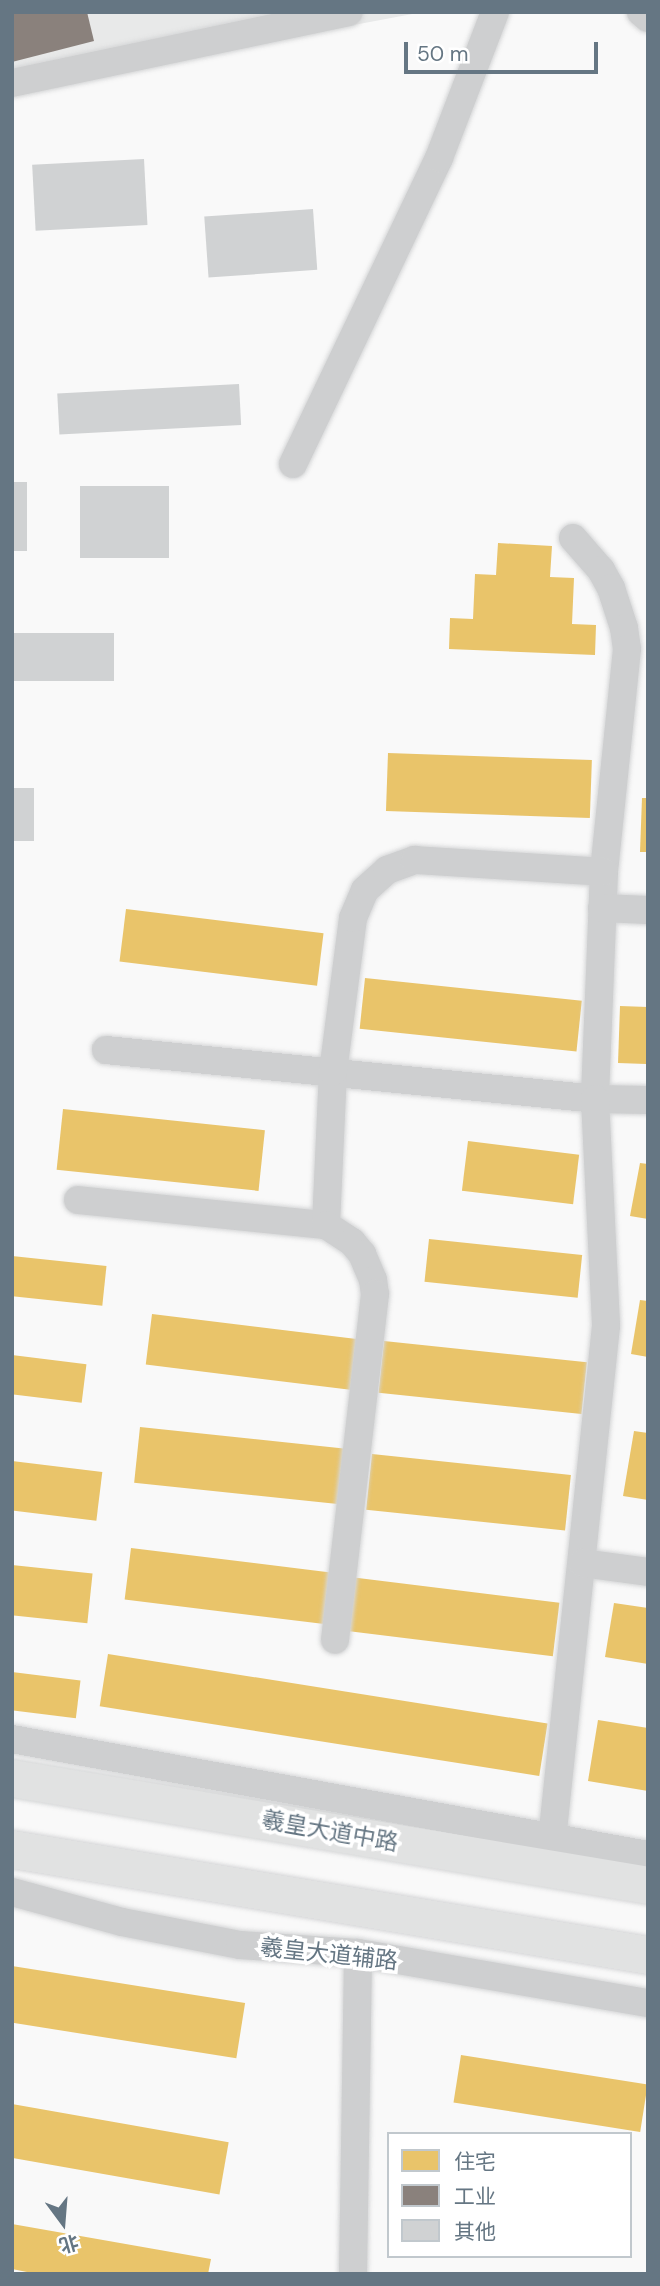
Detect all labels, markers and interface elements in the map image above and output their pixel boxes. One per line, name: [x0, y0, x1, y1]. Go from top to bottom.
scale bar: [408, 28, 602, 72]
text: 50 m: [417, 40, 468, 68]
street label: 羲皇大道中路: [260, 1805, 400, 1857]
street label: 羲皇大道辅路: [259, 1933, 399, 1975]
legend: [387, 2132, 632, 2258]
text: 住宅: [454, 2148, 496, 2176]
text: 工业: [454, 2183, 496, 2211]
north arrow: [28, 2188, 98, 2258]
text: 其他: [454, 2218, 496, 2246]
text: 北: [56, 2229, 82, 2258]

